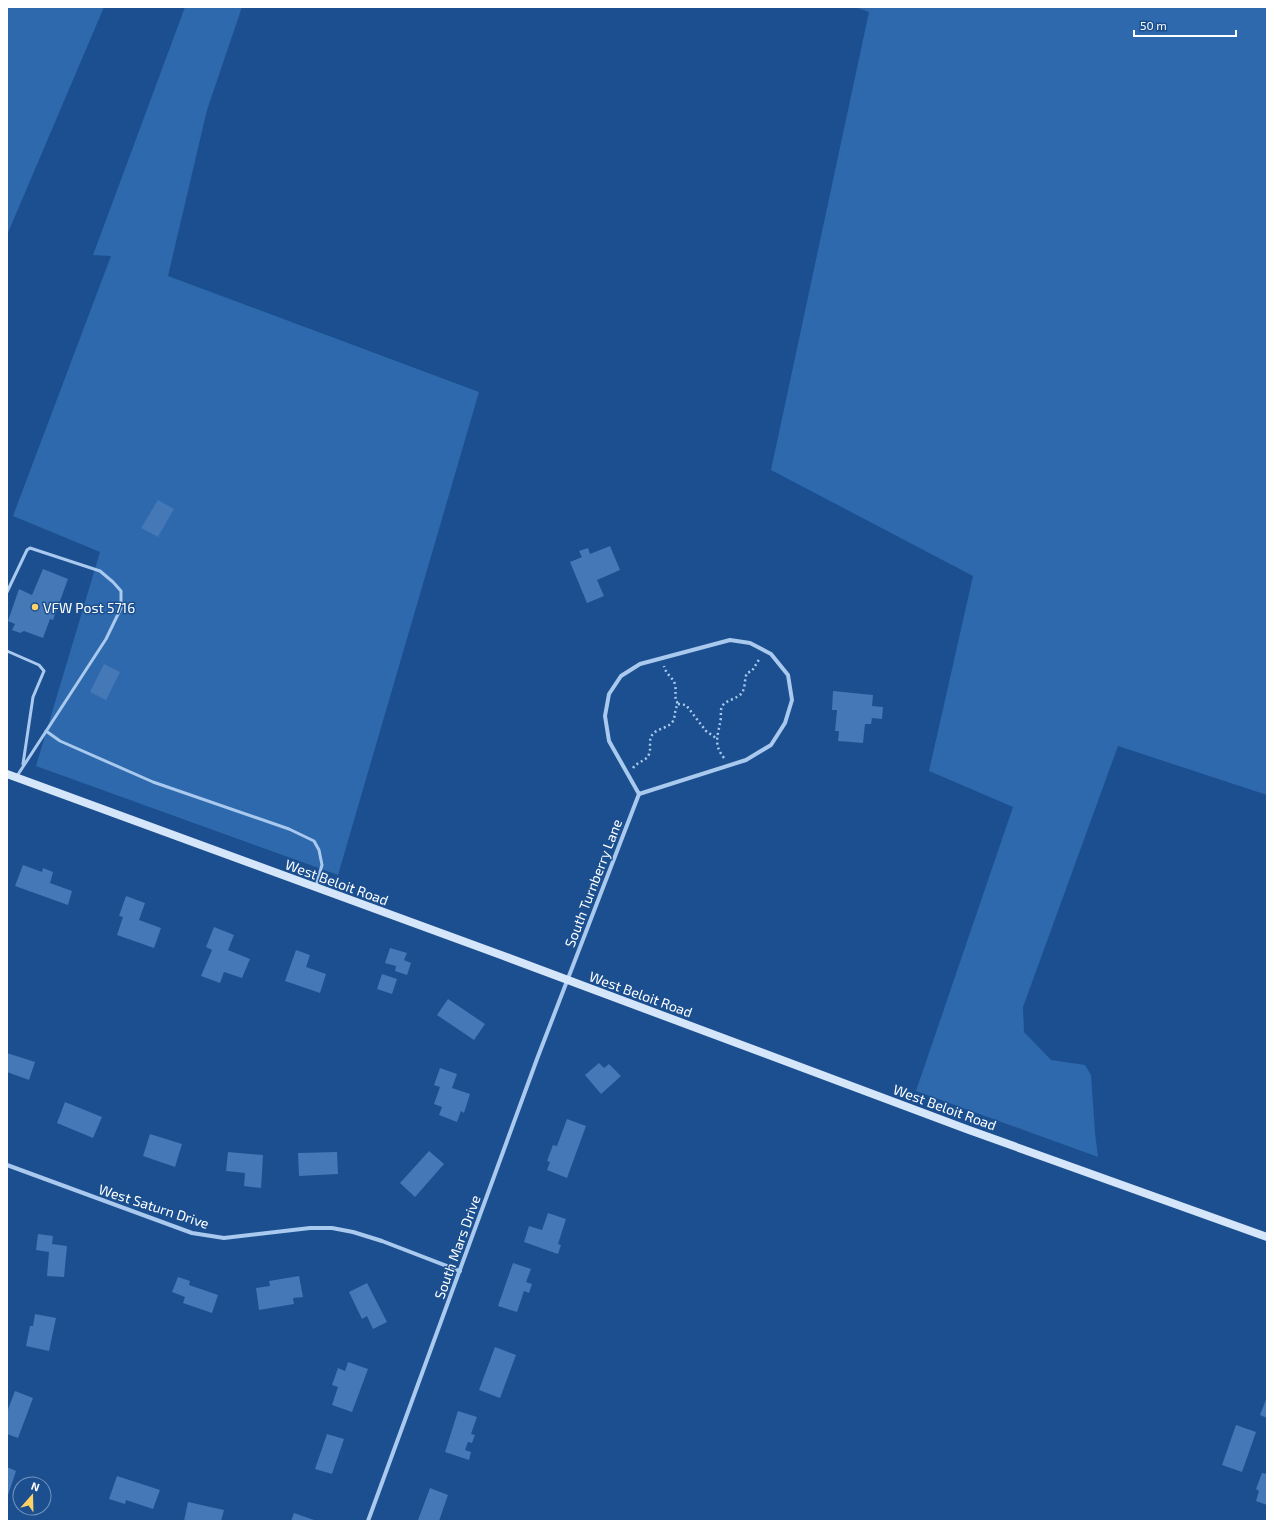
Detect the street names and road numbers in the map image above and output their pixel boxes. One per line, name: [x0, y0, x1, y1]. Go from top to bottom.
street label: South Turnberry Lane: [561, 816, 625, 950]
street label: West Beloit Road: [283, 855, 391, 909]
street label: West Beloit Road: [587, 967, 695, 1021]
street label: West Beloit Road: [891, 1080, 999, 1134]
street label: West Saturn Drive: [97, 1180, 211, 1232]
street label: South Mars Drive: [430, 1193, 484, 1301]

